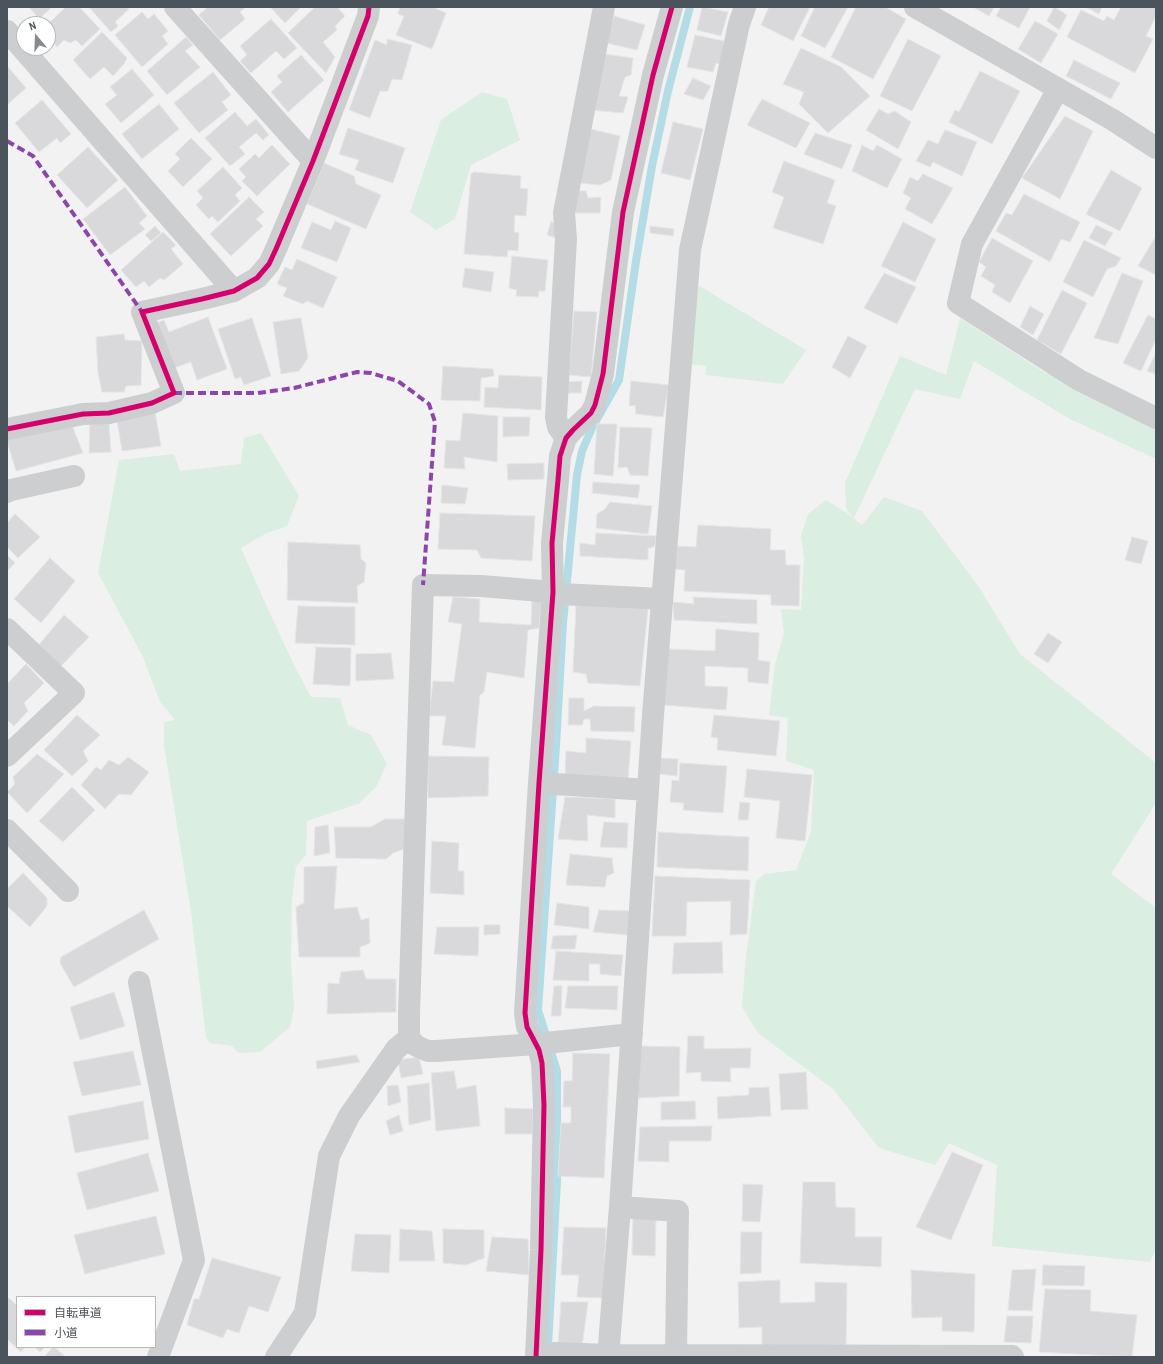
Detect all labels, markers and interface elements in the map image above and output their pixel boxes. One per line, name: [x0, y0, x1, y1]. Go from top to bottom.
north arrow: [16, 16, 56, 56]
text: N: [27, 18, 38, 33]
legend: [16, 1296, 156, 1348]
text: 自転車道: [54, 1305, 102, 1321]
text: 小道: [54, 1325, 78, 1341]

